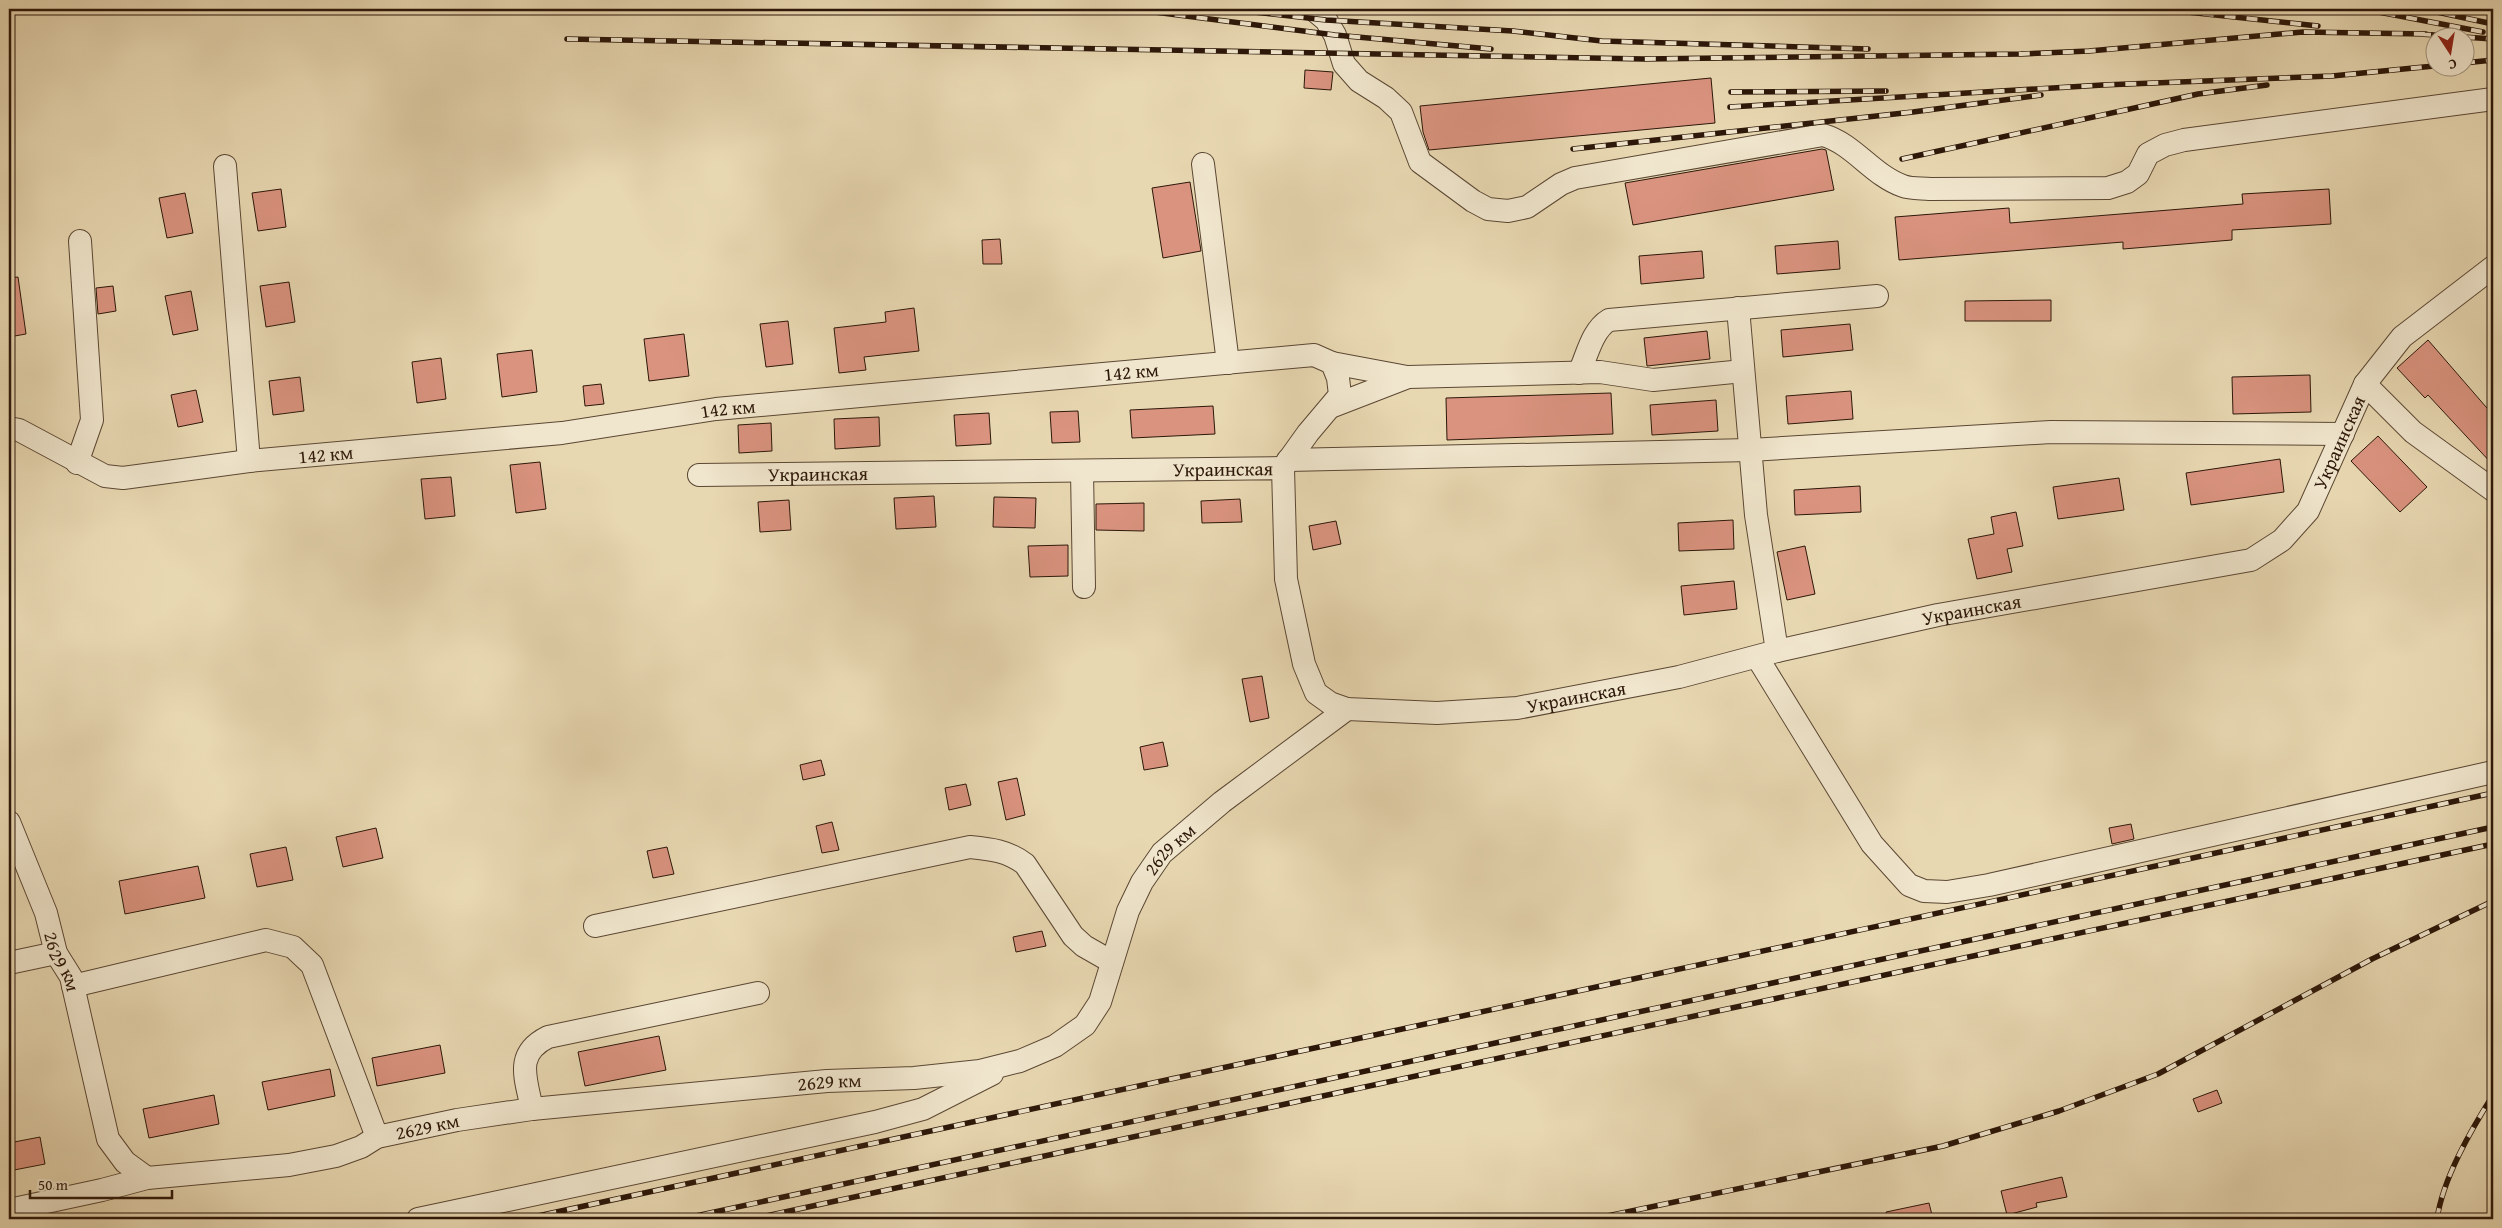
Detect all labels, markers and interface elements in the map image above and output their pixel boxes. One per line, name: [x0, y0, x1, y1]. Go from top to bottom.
north arrow: [2424, 28, 2474, 78]
text: С: [2447, 54, 2459, 75]
street label: 142 км: [1102, 355, 1160, 388]
street label: Украинская: [2306, 391, 2372, 494]
street label: 142 км: [698, 392, 757, 425]
street label: 142 км: [297, 438, 354, 471]
street label: Украинская: [1173, 454, 1274, 483]
street label: Украинская: [768, 459, 869, 488]
street label: Украинская: [1919, 587, 2024, 632]
street label: Украинская: [1524, 673, 1628, 720]
street label: 2629 км: [1137, 816, 1202, 881]
street label: 2629 км: [37, 929, 88, 994]
street label: 2629 км: [796, 1066, 862, 1098]
street label: 2629 км: [393, 1106, 462, 1147]
scale bar: [30, 1168, 172, 1200]
text: 50 m: [38, 1174, 69, 1195]

